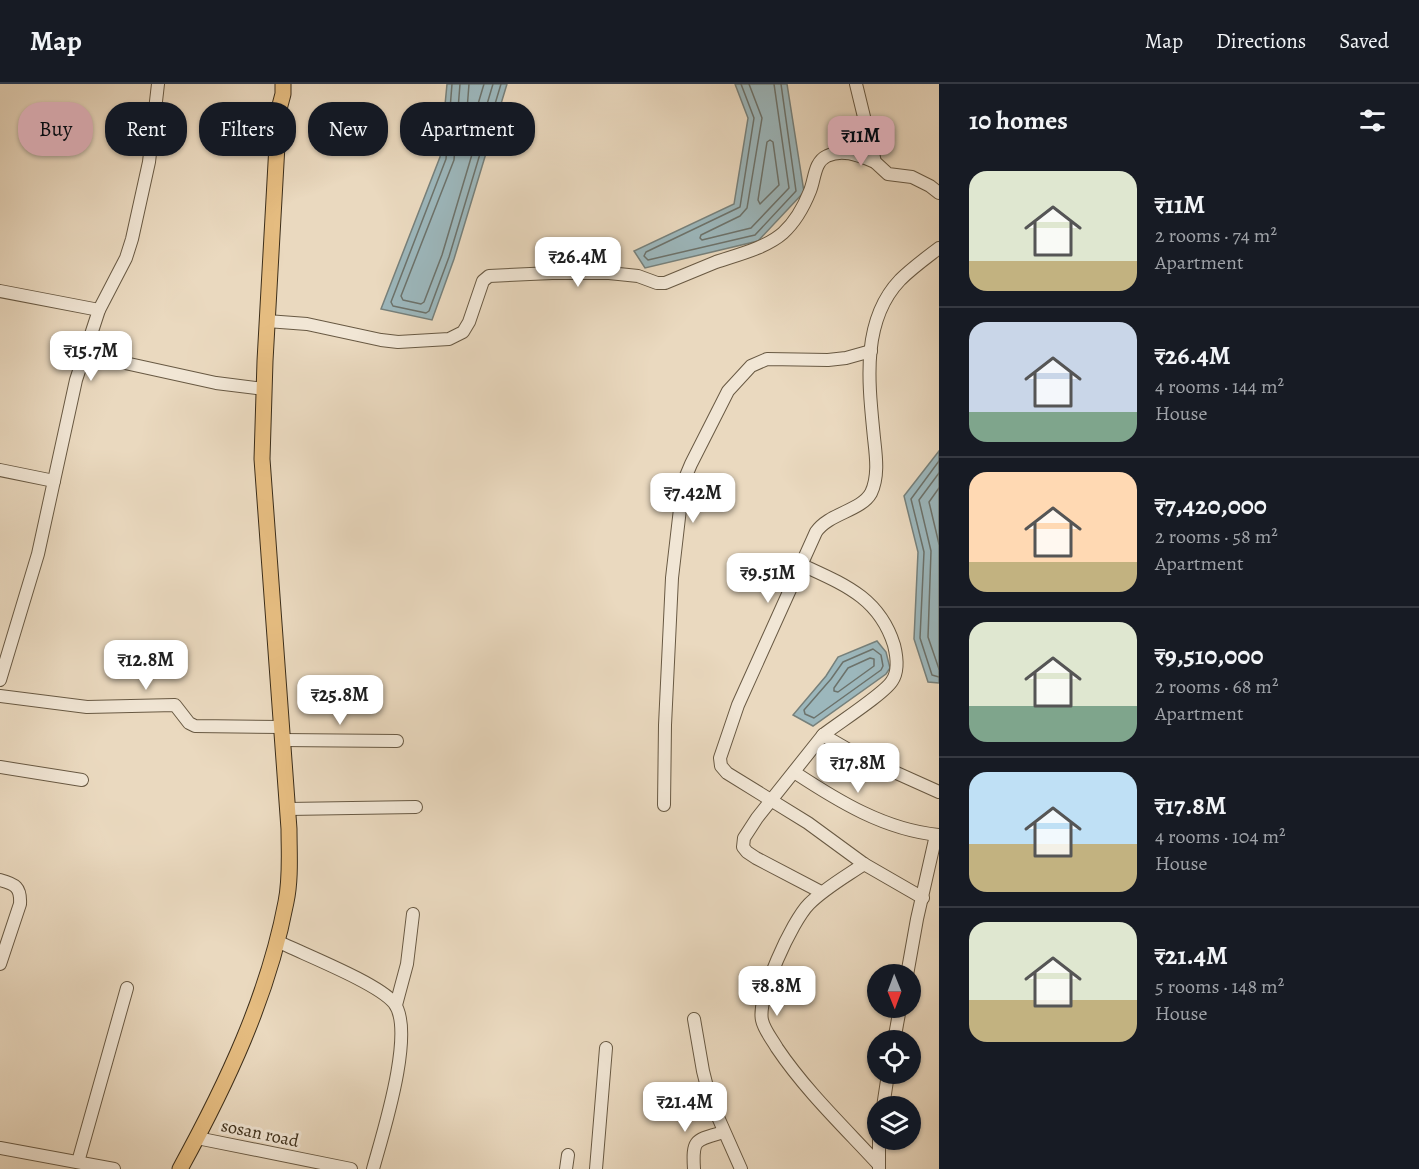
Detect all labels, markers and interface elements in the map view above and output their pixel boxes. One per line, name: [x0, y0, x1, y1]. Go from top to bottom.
text: Map: [30, 22, 82, 60]
text: Map: [1145, 27, 1183, 55]
text: Directions: [1216, 27, 1306, 55]
text: Saved: [1339, 27, 1389, 55]
chip: Buy: [18, 102, 93, 156]
chip: Rent: [105, 102, 187, 156]
chip: Filters: [199, 102, 296, 156]
chip: New: [308, 102, 388, 156]
chip: Apartment: [400, 102, 535, 156]
text: 10 homes: [969, 103, 1068, 138]
icon: filters: [1356, 104, 1389, 137]
pin: ₹11M: [825, 116, 897, 167]
text: ₹11M: [842, 122, 880, 149]
text: ₹11M: [1155, 187, 1205, 222]
icon: home: [1017, 195, 1089, 267]
text: 2 rooms · 74 m²: [1155, 222, 1277, 249]
pin: ₹26.4M: [529, 237, 627, 288]
text: ₹26.4M: [549, 243, 607, 270]
text: Apartment: [1155, 249, 1244, 276]
pin: ₹15.7M: [42, 331, 140, 382]
text: ₹15.7M: [64, 337, 118, 364]
text: ₹26.4M: [1155, 338, 1231, 373]
icon: home: [1017, 346, 1089, 418]
text: 4 rooms · 144 m²: [1155, 373, 1284, 400]
text: House: [1155, 400, 1207, 427]
pin: ₹7.42M: [644, 473, 742, 524]
text: ₹7.42M: [664, 479, 722, 506]
text: ₹7,420,000: [1155, 488, 1267, 523]
icon: home: [1017, 496, 1089, 568]
text: 2 rooms · 58 m²: [1155, 523, 1278, 550]
text: Apartment: [1155, 550, 1244, 577]
pin: ₹9.51M: [719, 553, 817, 604]
text: ₹9.51M: [741, 559, 795, 586]
text: ₹9,510,000: [1155, 638, 1263, 673]
pin: ₹12.8M: [97, 640, 195, 691]
text: ₹12.8M: [118, 646, 174, 673]
icon: home: [1017, 646, 1089, 718]
text: 2 rooms · 68 m²: [1155, 673, 1279, 700]
pin: ₹25.8M: [291, 675, 389, 726]
text: ₹25.8M: [311, 681, 369, 708]
text: Apartment: [1155, 700, 1244, 727]
pin: ₹17.8M: [809, 743, 907, 794]
text: ₹17.8M: [830, 749, 886, 776]
text: ₹17.8M: [1155, 788, 1227, 823]
icon: home: [1017, 796, 1089, 868]
text: 4 rooms · 104 m²: [1155, 823, 1286, 850]
text: House: [1155, 850, 1207, 877]
text: ₹21.4M: [1155, 938, 1228, 973]
icon: home: [1017, 946, 1089, 1018]
north arrow: [867, 964, 921, 1018]
map controls: [867, 964, 921, 1150]
pin: ₹8.8M: [735, 966, 819, 1017]
text: ₹8.8M: [753, 972, 802, 999]
text: 5 rooms · 148 m²: [1155, 973, 1284, 1000]
text: House: [1155, 1000, 1207, 1027]
button: locate: [867, 1030, 921, 1084]
pin: ₹21.4M: [636, 1082, 734, 1133]
text: ₹21.4M: [657, 1088, 713, 1115]
button: layers: [867, 1096, 921, 1150]
street label: sosan road: [219, 1113, 301, 1153]

